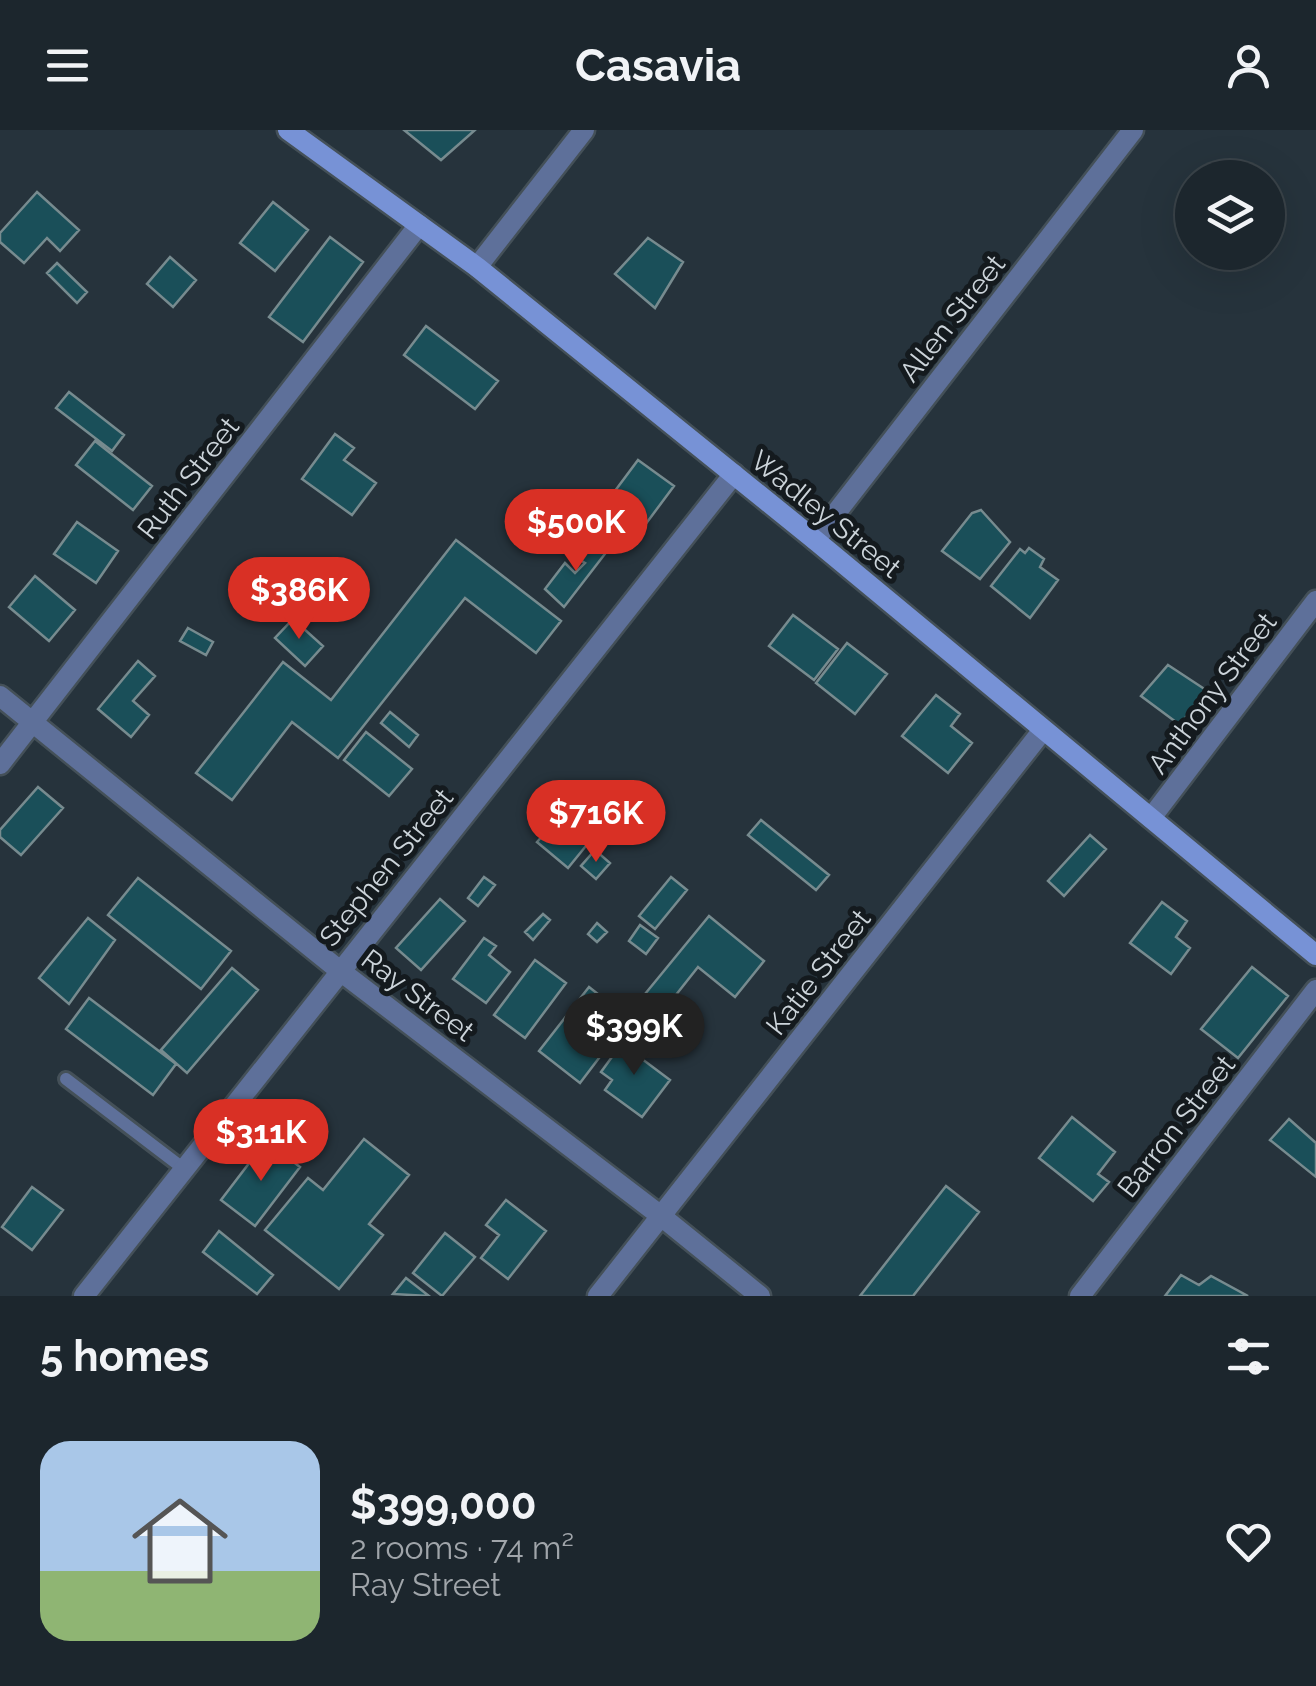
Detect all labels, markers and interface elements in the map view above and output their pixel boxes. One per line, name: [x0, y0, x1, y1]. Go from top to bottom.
icon: menu: [40, 38, 95, 93]
icon: person: [1221, 38, 1276, 93]
text: Casavia: [575, 39, 741, 92]
map controls: [1175, 160, 1285, 270]
button: layers: [1175, 160, 1285, 270]
street label: Allen Street: [893, 248, 1012, 388]
street label: Ruth Street: [131, 410, 246, 546]
street label: Wadley Street: [744, 444, 908, 585]
pin: $500K: [506, 489, 646, 574]
text: $500K: [527, 503, 625, 540]
pin: $386K: [229, 557, 369, 642]
text: $386K: [250, 571, 348, 608]
street label: Anthony Street: [1141, 606, 1284, 780]
pin: $716K: [526, 780, 666, 865]
street label: Stephen Street: [313, 781, 460, 953]
text: $716K: [549, 794, 643, 831]
street label: Katie Street: [759, 903, 878, 1042]
street label: Ray Street: [355, 942, 481, 1049]
pin: $399K: [564, 993, 704, 1078]
text: $399K: [585, 1007, 683, 1044]
street label: Barron Street: [1111, 1048, 1242, 1204]
pin: $311K: [191, 1099, 331, 1184]
text: $311K: [216, 1113, 307, 1150]
icon: filters: [1221, 1329, 1276, 1384]
text: 5 homes: [40, 1332, 209, 1381]
text: $399,000: [350, 1480, 536, 1529]
icon: home: [120, 1481, 240, 1601]
icon: heart: [1221, 1514, 1276, 1569]
text: 2 rooms · 74 m²: [350, 1529, 574, 1566]
text: Ray Street: [350, 1566, 501, 1603]

